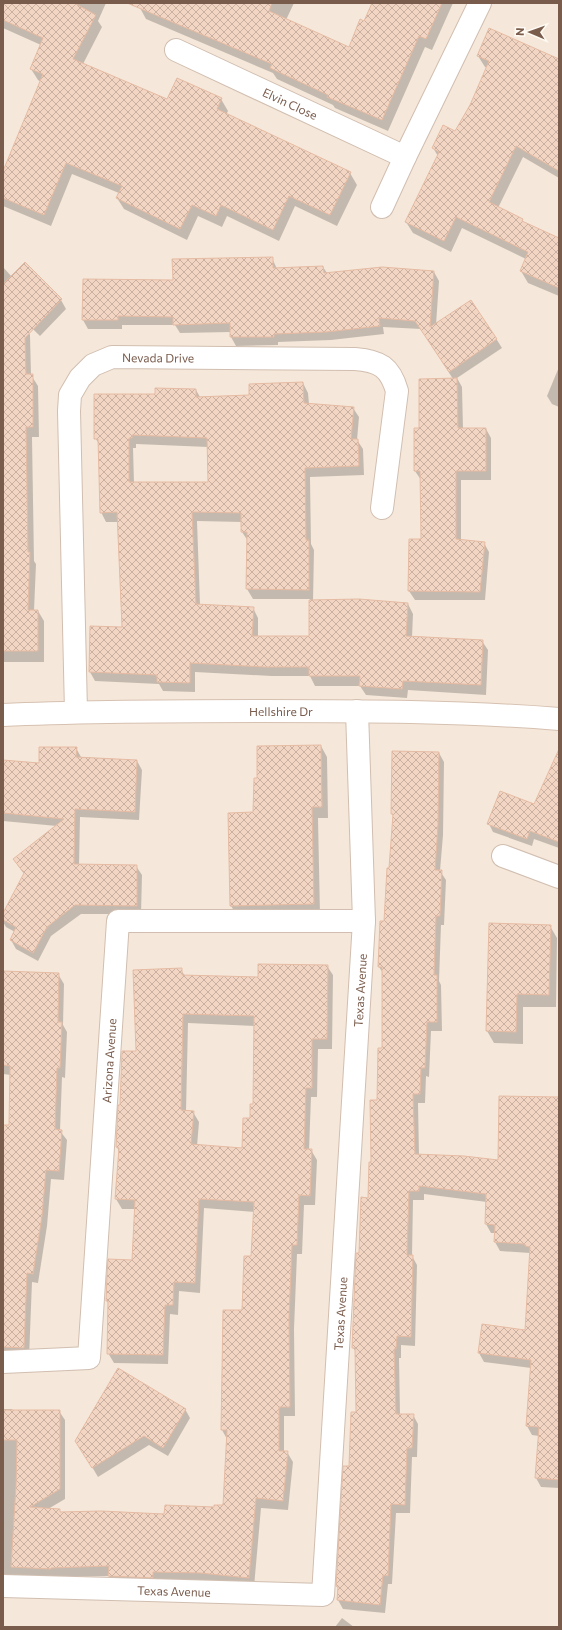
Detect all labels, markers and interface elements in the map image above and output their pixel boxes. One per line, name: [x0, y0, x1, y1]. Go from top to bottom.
north arrow: [510, 12, 550, 52]
text: N: [513, 27, 526, 36]
street label: Elvin Close: [261, 85, 320, 122]
street label: Nevada Drive: [122, 350, 194, 365]
street label: Hellshire Dr: [249, 704, 313, 718]
street label: Texas Avenue: [351, 953, 369, 1027]
street label: Arizona Avenue: [99, 1018, 119, 1104]
street label: Texas Avenue: [331, 1276, 349, 1351]
street label: Texas Avenue: [137, 1583, 211, 1599]

